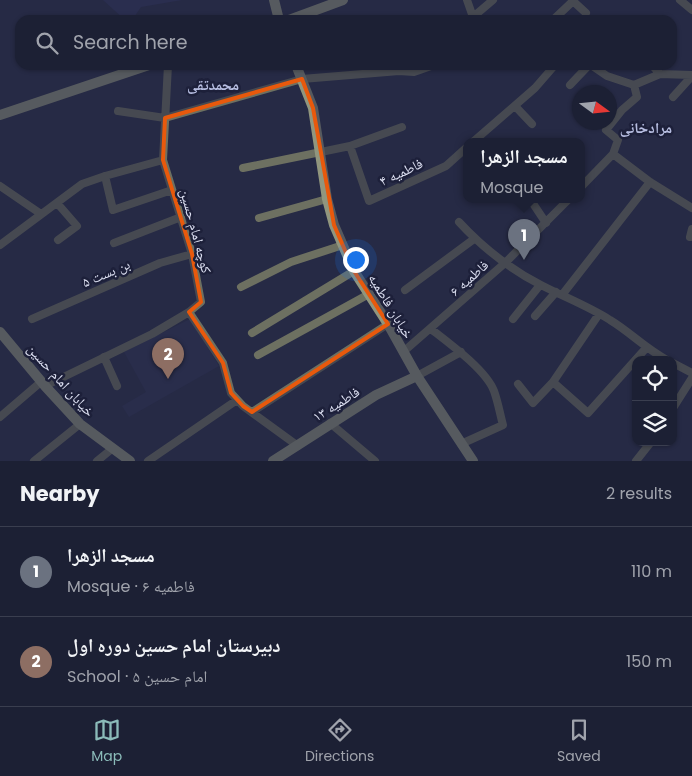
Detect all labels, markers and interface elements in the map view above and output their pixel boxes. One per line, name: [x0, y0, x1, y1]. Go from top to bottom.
search box: [15, 15, 677, 70]
icon: search: [33, 29, 61, 57]
text: Search here: [73, 29, 187, 56]
district label: محمدتقی: [187, 74, 239, 95]
north arrow: [572, 85, 617, 130]
district label: مرادخانی: [620, 117, 672, 138]
popup: [463, 138, 585, 203]
text: مسجد الزهرا: [480, 143, 568, 170]
street label: فاطمیه ۴: [376, 153, 426, 191]
text: Mosque: [480, 176, 544, 199]
street label: کوچه امام حسین: [175, 187, 217, 276]
pin: 1: [508, 219, 540, 260]
your location: [343, 247, 369, 273]
street label: بن بست ۵: [79, 254, 133, 292]
street label: فاطمیه ۶: [445, 255, 493, 301]
street label: خیابان فاطمیه: [364, 270, 418, 342]
pin: 2: [152, 338, 184, 379]
street label: خیابان امام حسین: [23, 339, 99, 421]
map controls: [632, 356, 677, 446]
button: locate: [632, 356, 677, 401]
street label: فاطمیه ۱۳: [309, 382, 363, 426]
button: layers: [632, 401, 677, 446]
text: Nearby: [20, 479, 100, 508]
text: 2 results: [606, 482, 672, 505]
text: مسجد الزهرا: [67, 542, 155, 569]
text: 1: [33, 560, 39, 583]
text: 110 m: [631, 560, 672, 583]
text: Mosque · فاطمیه ۶: [67, 575, 195, 598]
text: دبیرستان امام حسین دوره اول: [67, 632, 281, 659]
text: 2: [31, 650, 41, 673]
text: 150 m: [626, 650, 672, 673]
text: School · امام حسین ۵: [67, 665, 207, 688]
tab: Map: [91, 716, 122, 767]
tab: Directions: [305, 716, 374, 767]
tab: Saved: [557, 716, 601, 767]

